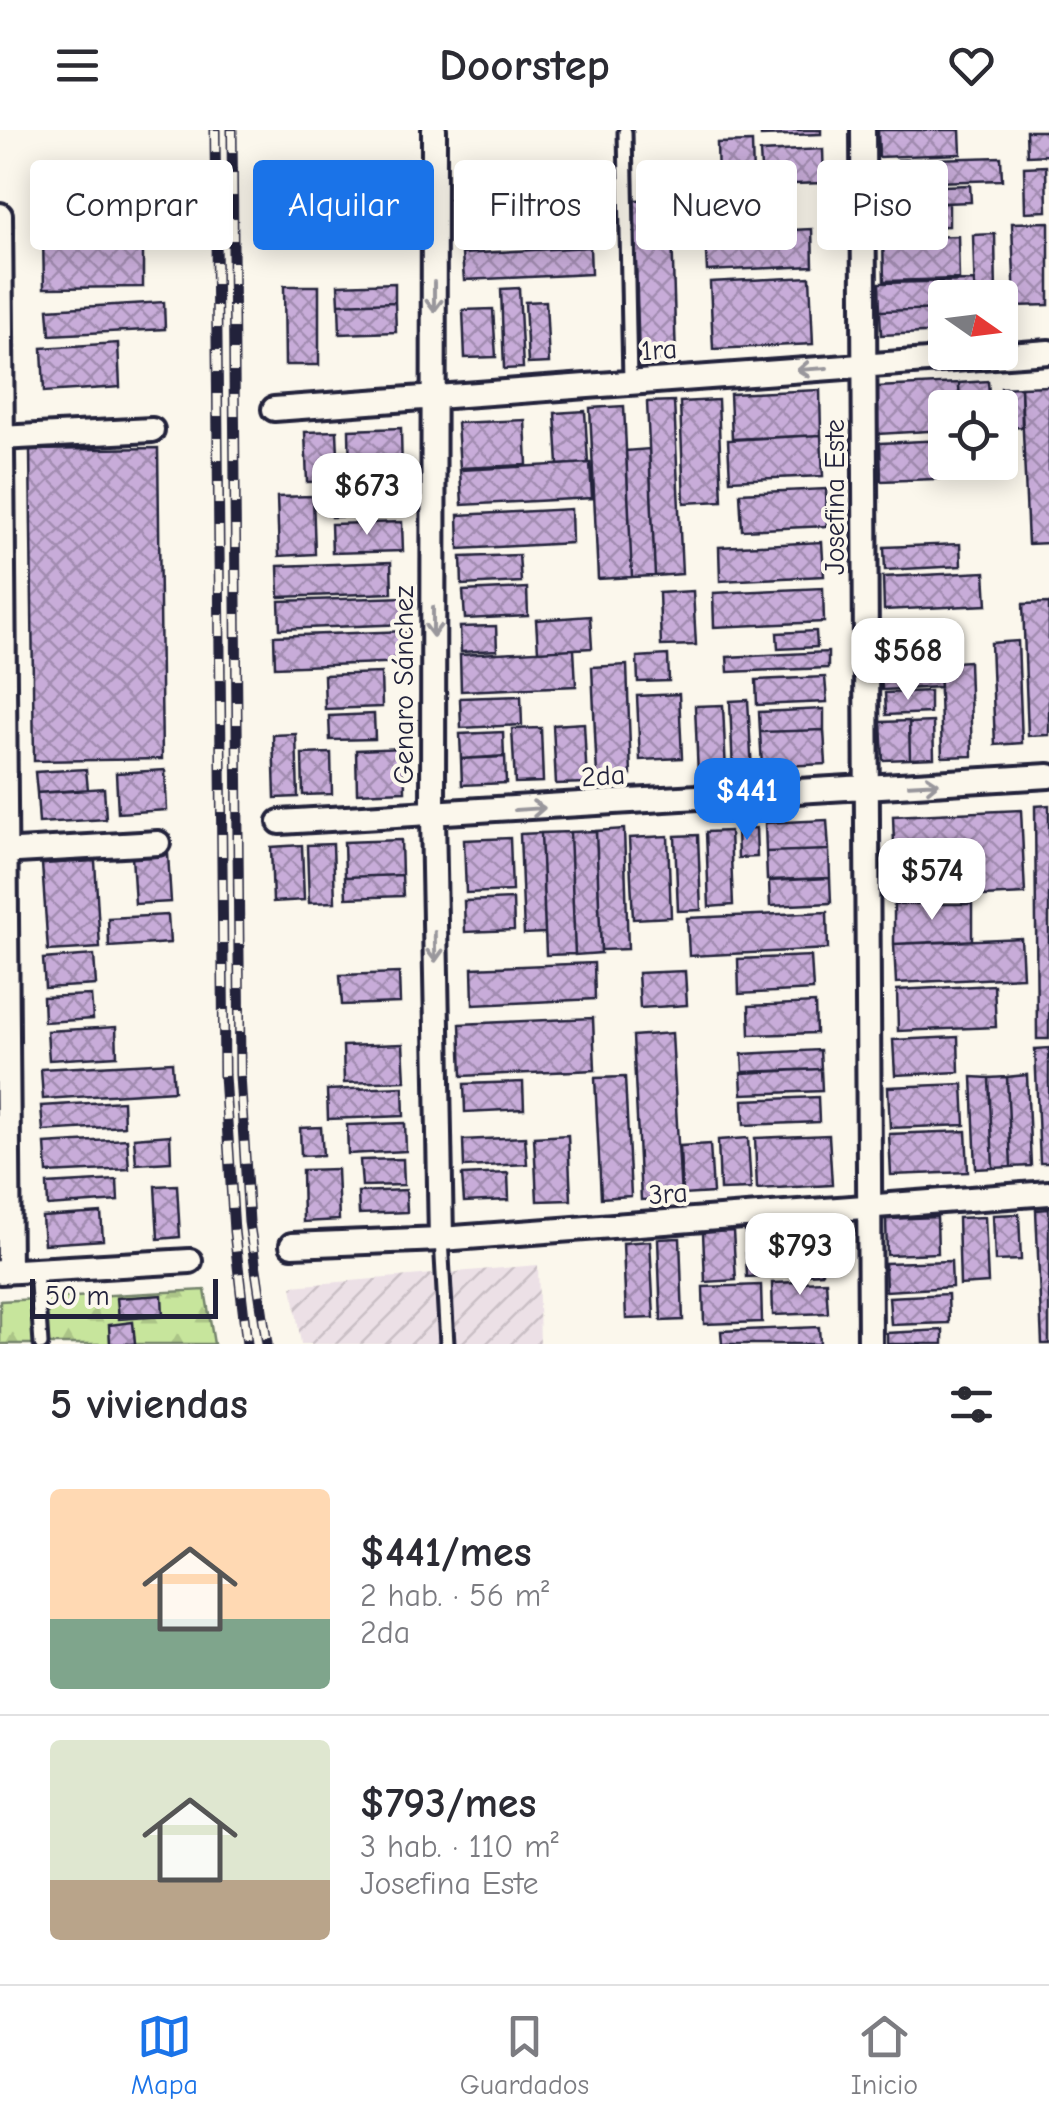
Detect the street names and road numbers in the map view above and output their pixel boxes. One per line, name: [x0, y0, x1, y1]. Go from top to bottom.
street label: 1ra: [640, 333, 678, 367]
street label: Josefina Este: [819, 419, 851, 575]
street label: Genaro Sánchez: [388, 586, 420, 784]
street label: 2da: [580, 759, 626, 793]
street label: 3ra: [647, 1177, 689, 1211]

